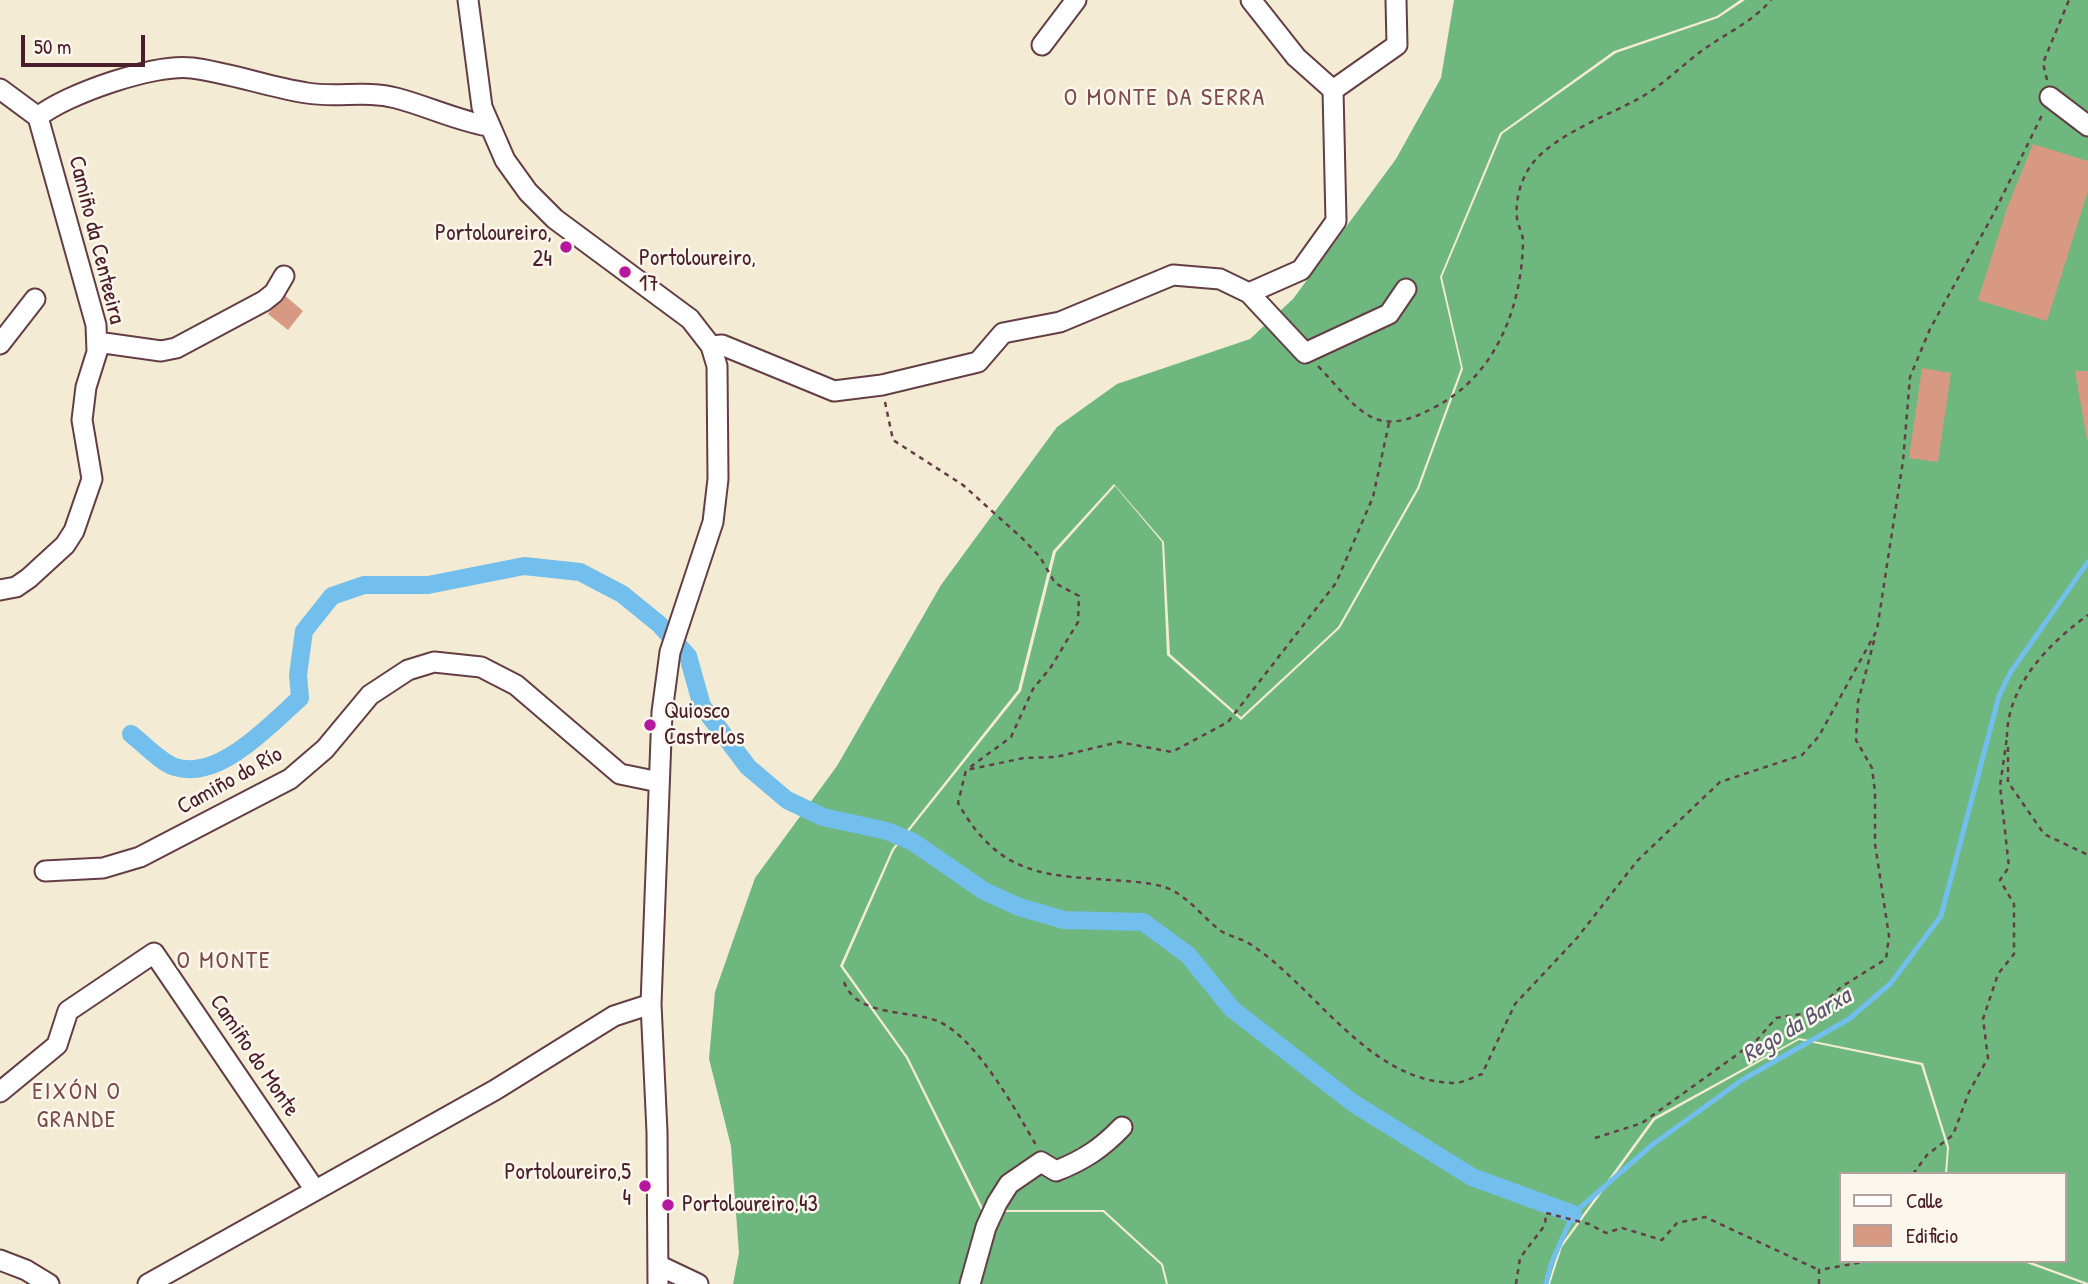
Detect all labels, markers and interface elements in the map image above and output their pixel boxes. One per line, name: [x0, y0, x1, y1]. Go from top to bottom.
scale bar: [24, 21, 149, 65]
text: 50 m: [34, 32, 71, 61]
district label: O MONTE DA SERRA: [1066, 85, 1264, 113]
street label: Camiño da Centeeira: [62, 153, 130, 327]
place label: Portoloureiro, 24: [435, 220, 552, 274]
marker: Portoloureiro, 24: [558, 239, 574, 255]
place label: Portoloureiro, 17: [639, 245, 756, 299]
marker: Portoloureiro, 17: [617, 264, 633, 280]
place label: Quiosco Castrelos: [664, 698, 745, 752]
marker: Quiosco Castrelos: [642, 717, 658, 733]
street label: Camiño do Río: [173, 741, 287, 821]
district label: O MONTE: [177, 948, 271, 976]
water label: Rego da Barxa: [1737, 982, 1857, 1070]
street label: Camiño do Monte: [203, 990, 305, 1122]
district label: EIXÓN O GRANDE: [33, 1079, 121, 1135]
place label: Portoloureiro,5 4: [504, 1159, 631, 1213]
legend: [1840, 1172, 2067, 1263]
marker: Portoloureiro,5 4: [637, 1178, 653, 1194]
text: Calle: [1906, 1186, 1943, 1215]
place label: Portoloureiro,43: [682, 1191, 818, 1219]
marker: Portoloureiro,43: [660, 1197, 676, 1213]
text: Edificio: [1906, 1221, 1958, 1250]

